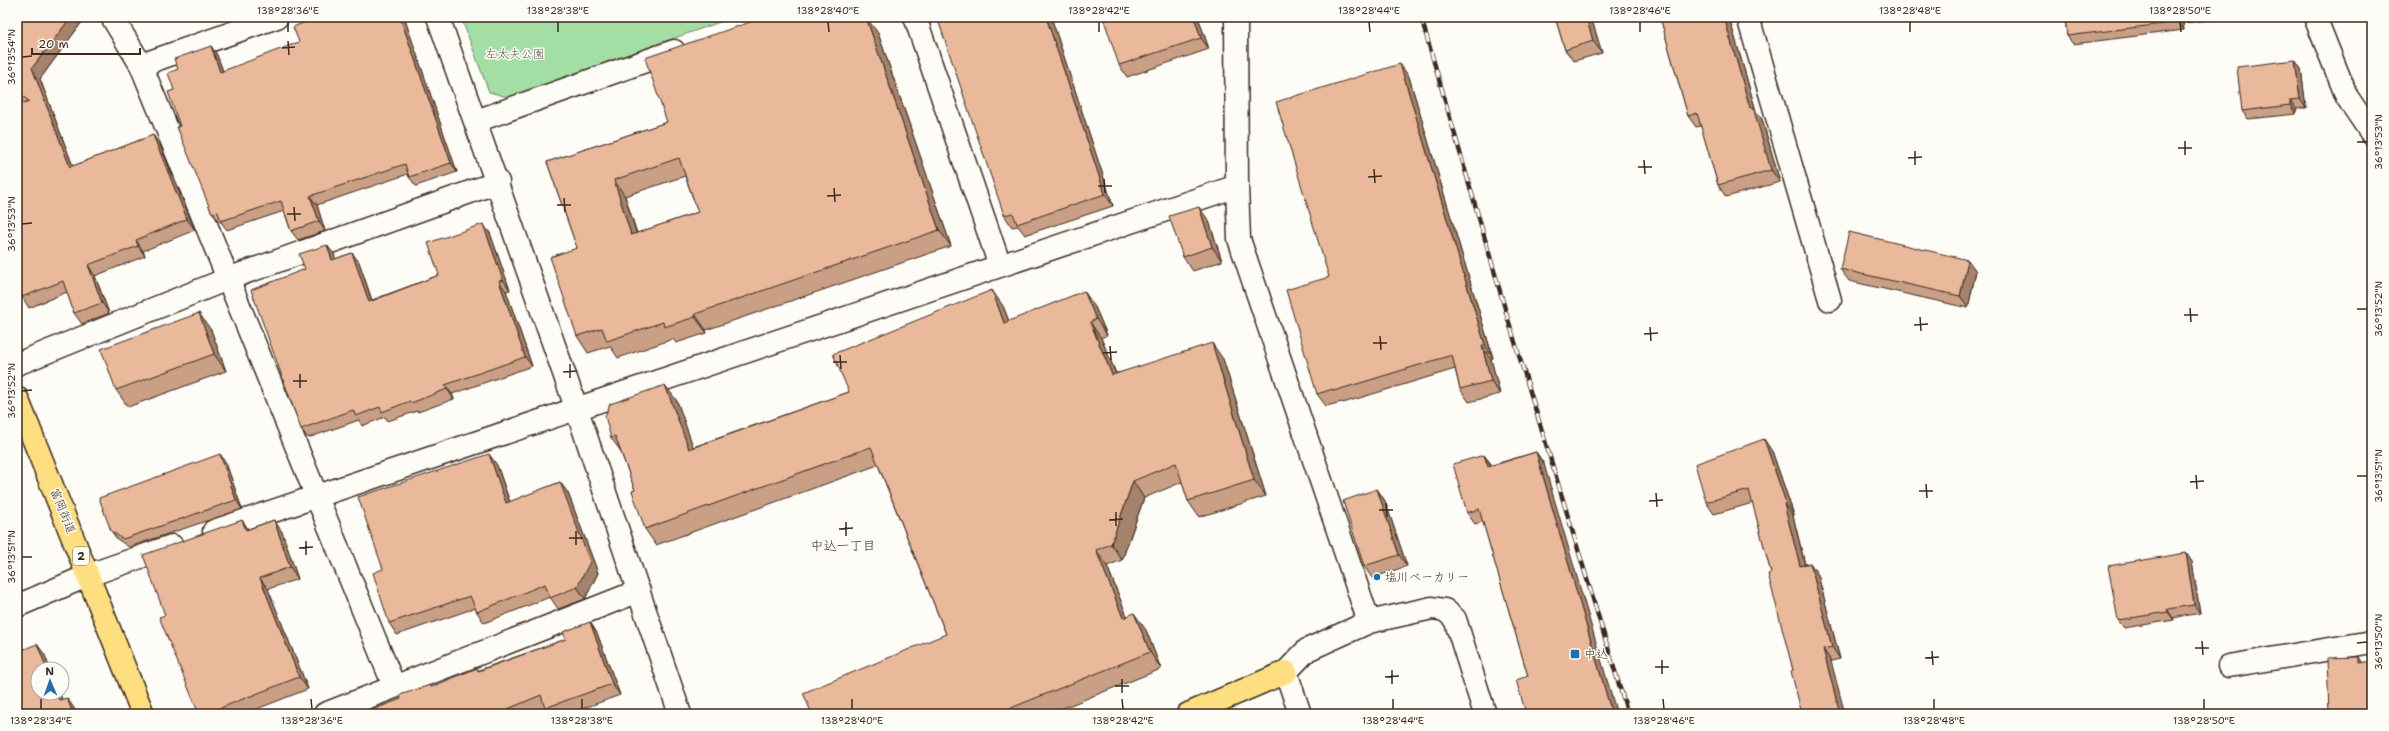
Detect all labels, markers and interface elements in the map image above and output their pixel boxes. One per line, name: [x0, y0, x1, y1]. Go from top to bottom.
text: 138°28'36"E: [257, 4, 319, 17]
text: 138°28'38"E: [527, 4, 589, 17]
text: 138°28'40"E: [797, 4, 859, 17]
text: 138°28'42"E: [1068, 4, 1130, 17]
text: 138°28'44"E: [1338, 4, 1400, 17]
text: 138°28'46"E: [1609, 4, 1671, 17]
text: 138°28'48"E: [1879, 4, 1941, 17]
text: 138°28'50"E: [2149, 4, 2211, 17]
text: 36°13'54"N: [5, 29, 18, 85]
scale bar: [32, 30, 140, 56]
text: 20 m: [38, 36, 69, 52]
park label: 左太夫公園: [485, 46, 545, 62]
text: 36°13'53"N: [2372, 114, 2385, 170]
text: 36°13'53"N: [5, 196, 18, 252]
text: 36°13'52"N: [2372, 281, 2385, 337]
text: 36°13'52"N: [5, 363, 18, 419]
text: 36°13'51"N: [2372, 449, 2385, 503]
street label: 富岡街道: [47, 486, 79, 536]
text: 36°13'51"N: [5, 530, 18, 584]
district label: 中込一丁目: [810, 537, 876, 554]
road number: 2: [73, 547, 89, 565]
place label: 塩川ベーカリー: [1385, 569, 1469, 585]
marker: 塩川ベーカリー: [1372, 572, 1382, 582]
text: 36°13'50"N: [2372, 614, 2385, 670]
place label: 中込: [1584, 646, 1608, 662]
marker: 中込: [1569, 648, 1581, 660]
north arrow: [30, 661, 70, 701]
text: N: [45, 664, 55, 679]
text: 138°28'34"E: [10, 714, 72, 727]
text: 138°28'36"E: [281, 714, 343, 727]
text: 138°28'38"E: [551, 714, 613, 727]
text: 138°28'40"E: [821, 714, 883, 727]
text: 138°28'42"E: [1092, 714, 1154, 727]
text: 138°28'44"E: [1362, 714, 1424, 727]
text: 138°28'46"E: [1633, 714, 1695, 727]
text: 138°28'48"E: [1903, 714, 1965, 727]
text: 138°28'50"E: [2173, 714, 2235, 727]

